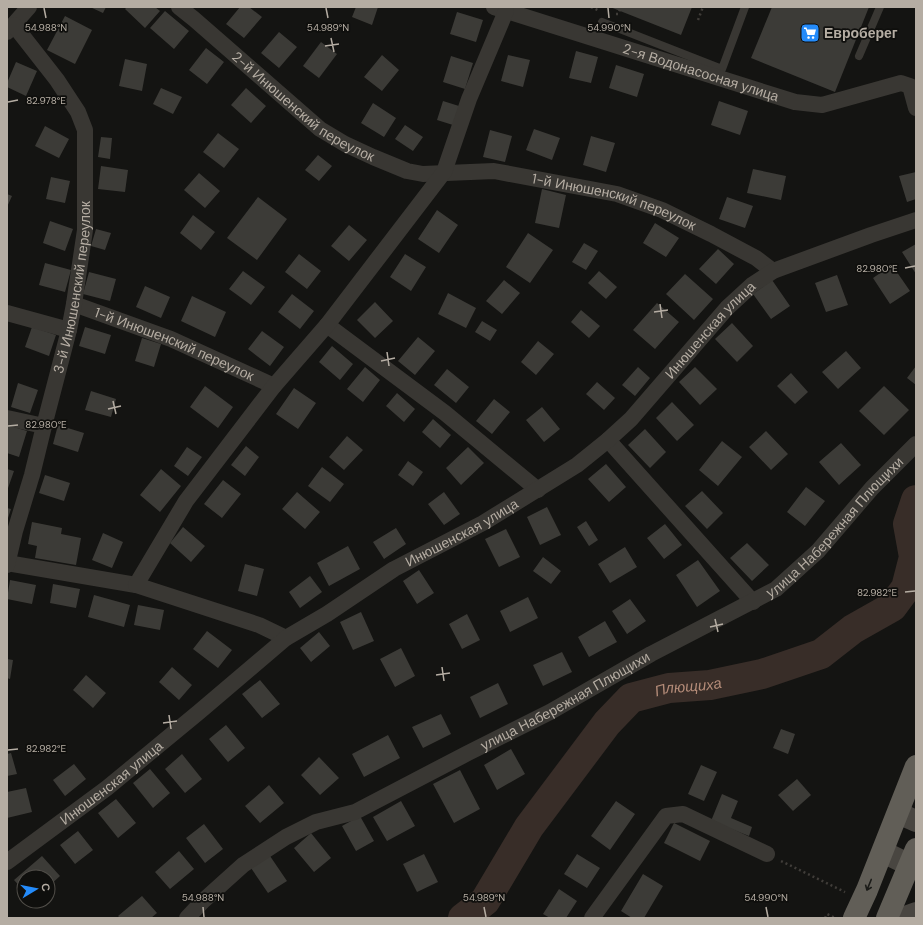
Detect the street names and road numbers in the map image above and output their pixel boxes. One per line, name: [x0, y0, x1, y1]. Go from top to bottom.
street label: 2-я Водонасосная улица: [621, 39, 781, 105]
street label: 2-й Инюшенский переулок: [228, 47, 378, 166]
street label: 1-й Инюшенский переулок: [531, 169, 700, 235]
street label: 3-й Инюшенский переулок: [49, 200, 94, 375]
street label: Инюшенская улица: [661, 277, 759, 382]
street label: 1-й Инюшенский переулок: [92, 303, 258, 385]
street label: улица Набережная Плющихи: [763, 453, 907, 602]
street label: Инюшенская улица: [402, 494, 522, 571]
street label: улица Набережная Плющихи: [477, 648, 653, 754]
street label: Инюшенская улица: [56, 737, 167, 829]

